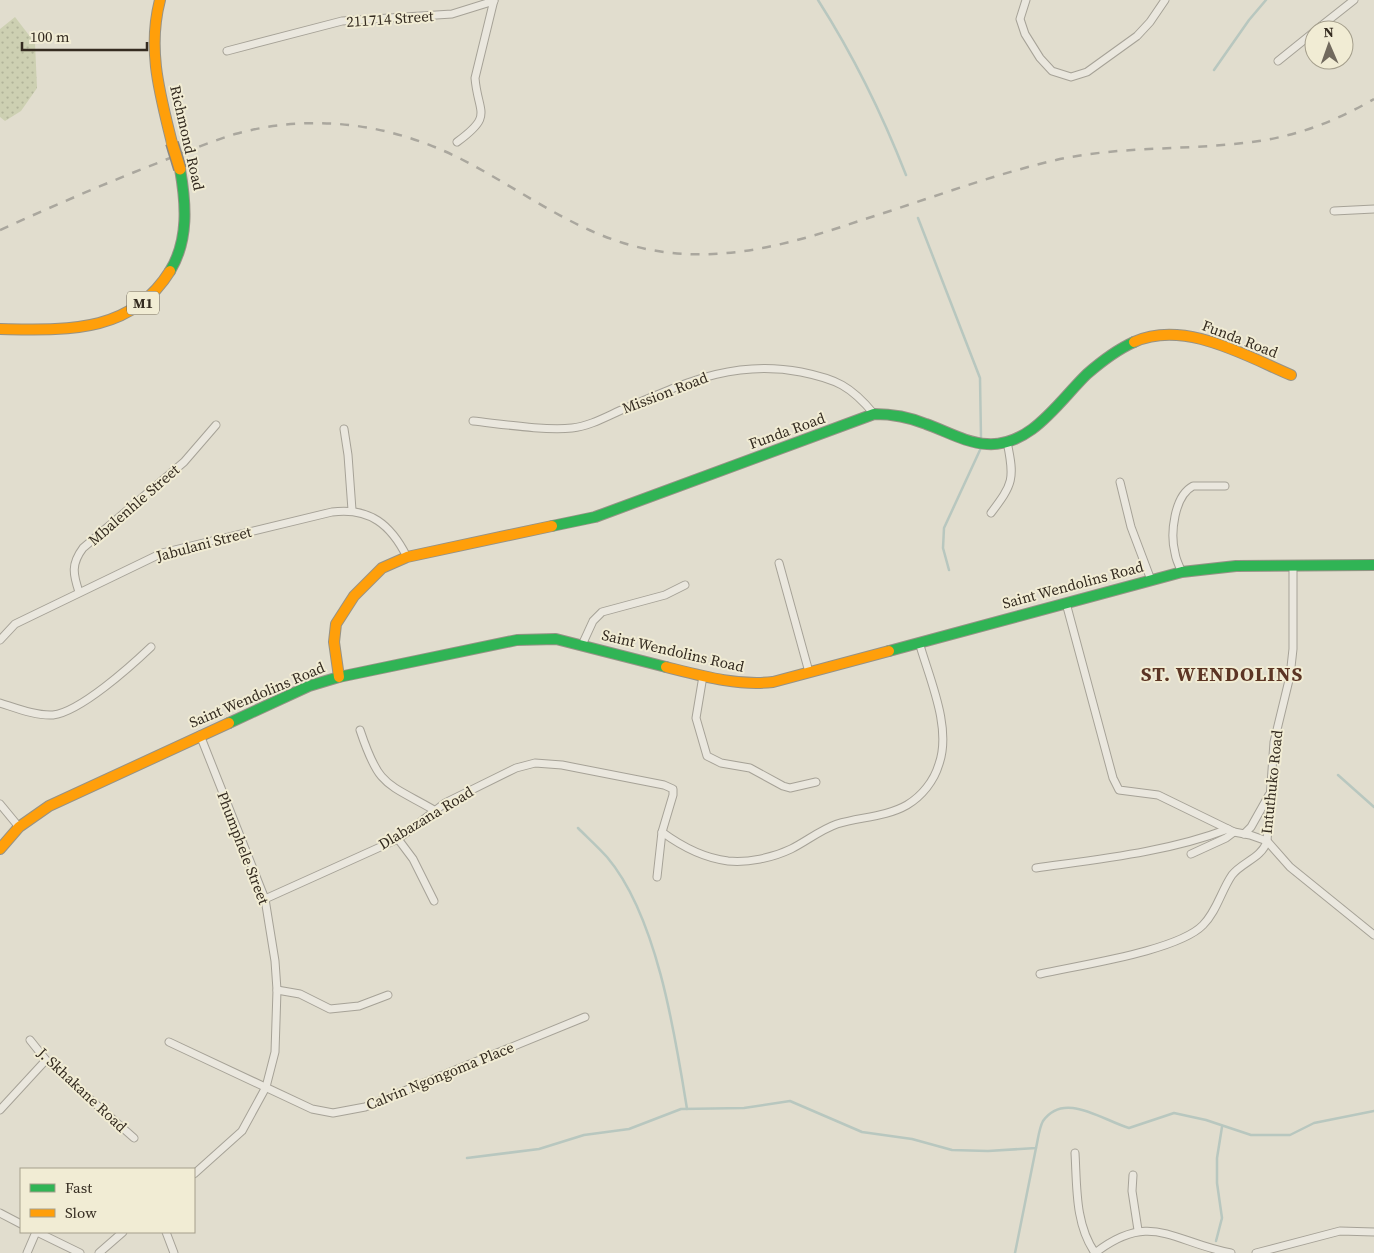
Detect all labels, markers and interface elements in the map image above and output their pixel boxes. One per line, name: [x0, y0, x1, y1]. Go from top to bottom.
street label: 211714 Street: [346, 5, 434, 32]
scale bar: [22, 20, 148, 52]
north arrow: [1304, 20, 1354, 70]
text: N: [1323, 22, 1334, 42]
text: 100 m: [30, 26, 70, 47]
street label: Richmond Road: [165, 83, 210, 193]
road number: M1: [127, 292, 159, 314]
street label: Funda Road: [1199, 314, 1282, 363]
street label: Mission Road: [619, 366, 711, 419]
street label: Funda Road: [746, 407, 828, 454]
street label: Mbalenhle Street: [84, 459, 184, 550]
street label: Jabulani Street: [153, 521, 254, 567]
street label: Saint Wendolins Road: [1000, 555, 1146, 613]
street label: Saint Wendolins Road: [600, 624, 747, 677]
street label: Saint Wendolins Road: [186, 656, 328, 733]
district label: ST. WENDOLINS: [1141, 660, 1303, 688]
street label: Intuthuko Road: [1256, 728, 1287, 835]
street label: Dlabazana Road: [374, 781, 478, 854]
street label: Phumphele Street: [212, 788, 275, 907]
street label: Calvin Ngongoma Place: [363, 1036, 517, 1115]
street label: J. Skhakane Road: [32, 1042, 132, 1137]
legend: [20, 1168, 195, 1233]
text: Fast: [65, 1177, 92, 1198]
text: Slow: [65, 1202, 97, 1223]

